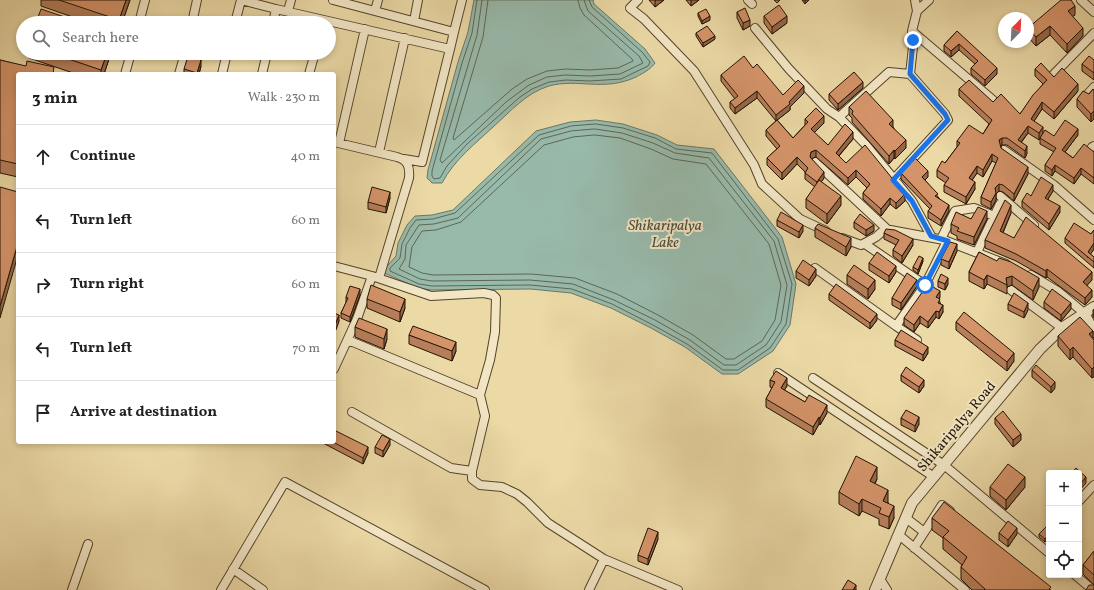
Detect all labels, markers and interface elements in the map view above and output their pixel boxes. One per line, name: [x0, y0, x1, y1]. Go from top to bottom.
north arrow: [998, 12, 1034, 48]
search box: [16, 16, 336, 60]
icon: search: [30, 27, 52, 49]
text: Search here: [62, 28, 139, 49]
route end: [904, 31, 922, 49]
text: 3 min: [32, 87, 78, 110]
text: Walk · 230 m: [248, 89, 320, 107]
icon: ahead: [32, 146, 54, 168]
text: Continue: [70, 146, 135, 167]
text: 40 m: [291, 148, 320, 166]
icon: left: [32, 210, 54, 232]
text: Turn left: [70, 210, 132, 231]
text: 60 m: [292, 212, 320, 230]
water label: Shikaripalya Lake: [628, 216, 702, 254]
icon: right: [32, 274, 54, 296]
text: Turn right: [70, 274, 144, 295]
text: 60 m: [292, 276, 320, 294]
route start: [916, 276, 934, 294]
icon: left: [32, 338, 54, 360]
text: Turn left: [70, 338, 132, 359]
text: 70 m: [292, 340, 320, 358]
street label: Shikaripalya Road: [913, 377, 1001, 476]
icon: arrive: [32, 402, 54, 424]
text: Arrive at destination: [70, 402, 217, 423]
map controls: [1046, 470, 1082, 578]
button: +: [1046, 470, 1082, 506]
button: −: [1046, 506, 1082, 542]
button: locate: [1046, 542, 1082, 578]

